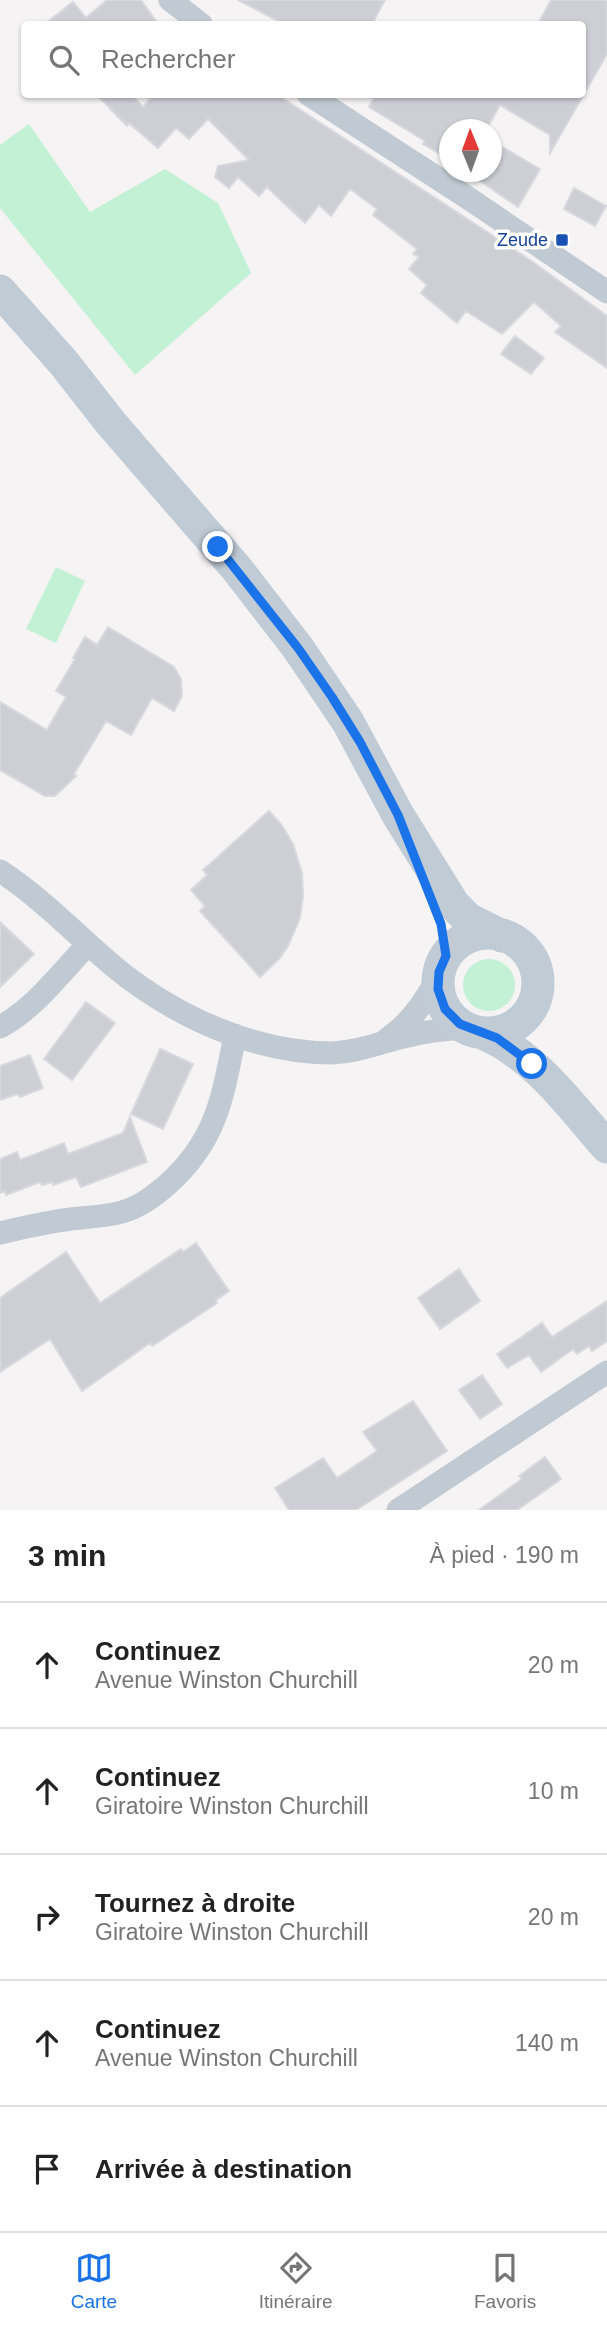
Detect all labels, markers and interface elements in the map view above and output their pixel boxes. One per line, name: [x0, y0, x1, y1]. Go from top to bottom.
search box: [21, 21, 586, 98]
icon: search: [45, 41, 83, 79]
text: Rechercher: [101, 44, 235, 74]
north arrow: [439, 119, 502, 182]
place label: Zeude: [497, 230, 548, 250]
marker: Zeude: [554, 232, 570, 248]
route end: [202, 531, 233, 562]
route start: [516, 1048, 547, 1079]
text: 3 min: [28, 1539, 106, 1572]
text: À pied · 190 m: [429, 1542, 579, 1568]
text: Continuez: [95, 1636, 221, 1666]
icon: ahead: [28, 1646, 66, 1684]
text: 20 m: [528, 1652, 579, 1678]
text: Avenue Winston Churchill: [95, 1667, 358, 1693]
text: Continuez: [95, 1762, 221, 1792]
icon: ahead: [28, 1772, 66, 1810]
text: 10 m: [528, 1778, 579, 1804]
text: Giratoire Winston Churchill: [95, 1793, 369, 1819]
text: Tournez à droite: [95, 1888, 295, 1918]
icon: right: [28, 1898, 66, 1936]
text: 20 m: [528, 1904, 579, 1930]
text: Giratoire Winston Churchill: [95, 1919, 369, 1945]
text: Continuez: [95, 2014, 221, 2044]
icon: ahead: [28, 2024, 66, 2062]
text: 140 m: [515, 2030, 579, 2056]
text: Avenue Winston Churchill: [95, 2045, 358, 2071]
icon: arrive: [28, 2150, 66, 2188]
text: Arrivée à destination: [95, 2154, 352, 2184]
tab: Carte: [71, 2249, 117, 2313]
tab: Itinéraire: [259, 2249, 333, 2313]
tab: Favoris: [474, 2249, 536, 2313]

